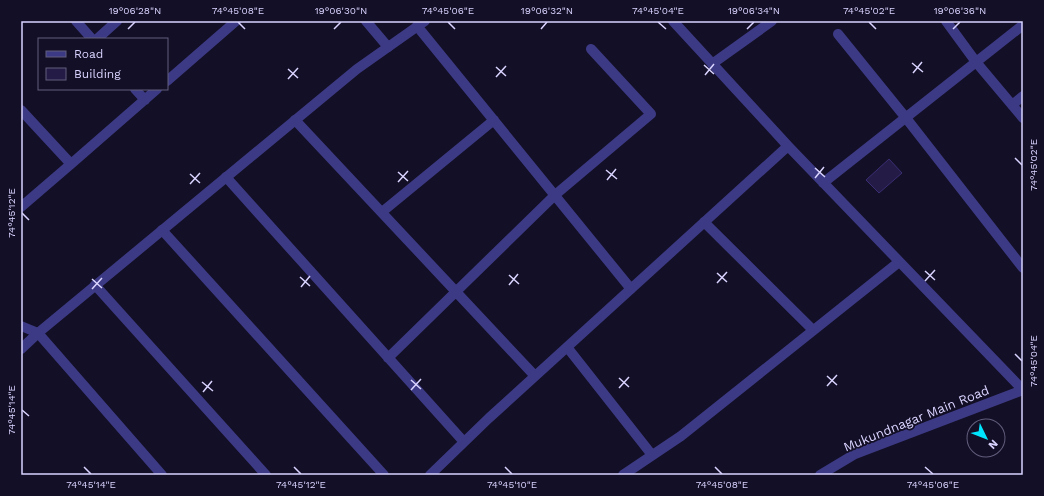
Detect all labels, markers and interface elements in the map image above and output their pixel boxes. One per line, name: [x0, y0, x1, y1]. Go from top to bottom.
text: 19°06'28"N: [109, 5, 161, 16]
text: 74°45'08"E: [212, 5, 264, 16]
text: 19°06'30"N: [315, 5, 367, 16]
text: 74°45'06"E: [422, 5, 474, 16]
text: 19°06'32"N: [521, 5, 573, 16]
text: 74°45'04"E: [632, 5, 684, 16]
text: 19°06'34"N: [728, 5, 780, 16]
text: 74°45'02"E: [843, 5, 895, 16]
text: 19°06'36"N: [934, 5, 986, 16]
legend: [38, 38, 168, 90]
text: Road: [74, 47, 103, 61]
text: Building: [74, 67, 121, 81]
text: 74°45'02"E: [1028, 139, 1039, 191]
text: 74°45'12"E: [6, 188, 17, 238]
text: 74°45'04"E: [1028, 335, 1039, 387]
street label: Mukundnagar Main Road: [841, 382, 991, 455]
text: 74°45'14"E: [6, 385, 17, 435]
north arrow: [966, 418, 1006, 458]
text: N: [985, 437, 1000, 452]
text: 74°45'14"E: [66, 479, 116, 490]
text: 74°45'12"E: [276, 479, 326, 490]
text: 74°45'10"E: [487, 479, 537, 490]
text: 74°45'08"E: [696, 479, 748, 490]
text: 74°45'06"E: [907, 479, 959, 490]

